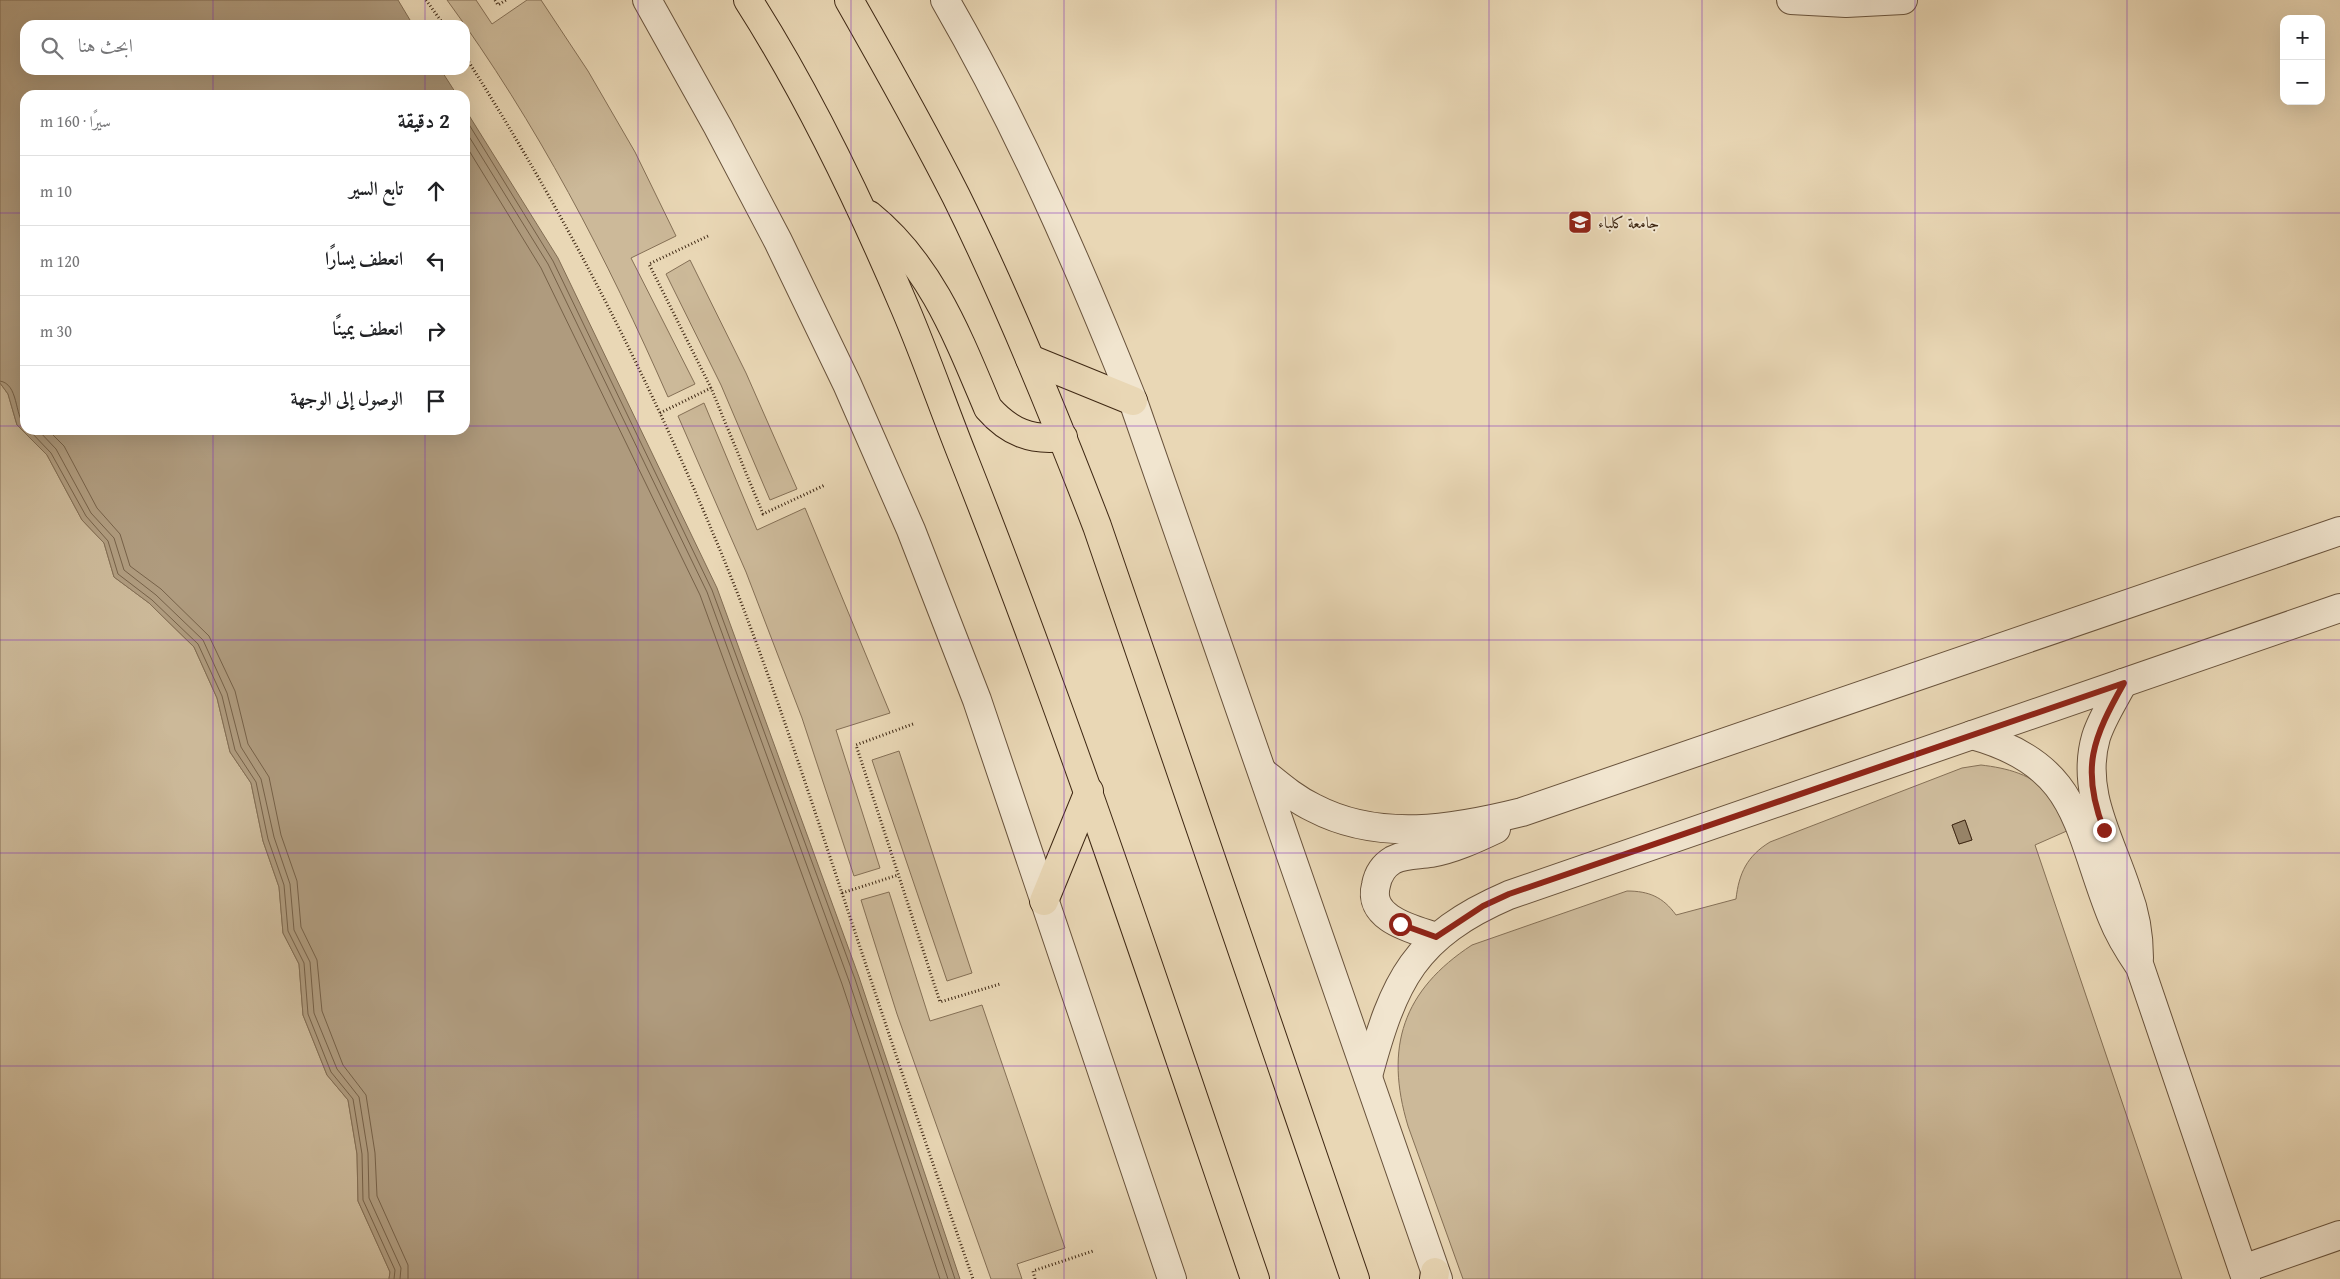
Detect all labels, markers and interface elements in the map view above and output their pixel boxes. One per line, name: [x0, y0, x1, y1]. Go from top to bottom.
map controls: [2280, 15, 2325, 105]
button: +: [2280, 15, 2325, 60]
search box: [20, 20, 470, 75]
text: ابحث هنا: [78, 31, 133, 59]
icon: search: [38, 34, 66, 62]
button: −: [2280, 60, 2325, 105]
text: 2 دقيقة: [398, 105, 450, 136]
text: سيرًا · 160 m: [40, 109, 111, 133]
text: تابع السير: [349, 174, 403, 202]
icon: ahead: [422, 177, 450, 205]
text: 10 m: [40, 179, 72, 203]
school or university icon: جامعة كلباء: [1567, 209, 1593, 235]
place label: جامعة كلباء: [1598, 210, 1659, 234]
text: انعطف يسارًا: [325, 244, 403, 272]
icon: left: [422, 247, 450, 275]
text: 120 m: [40, 249, 80, 273]
text: انعطف يمينًا: [333, 314, 403, 342]
icon: right: [422, 317, 450, 345]
text: 30 m: [40, 319, 72, 343]
text: الوصول إلى الوجهة: [291, 384, 403, 412]
icon: arrive: [422, 387, 450, 415]
route end: [2093, 819, 2116, 842]
route start: [1389, 913, 1412, 936]

